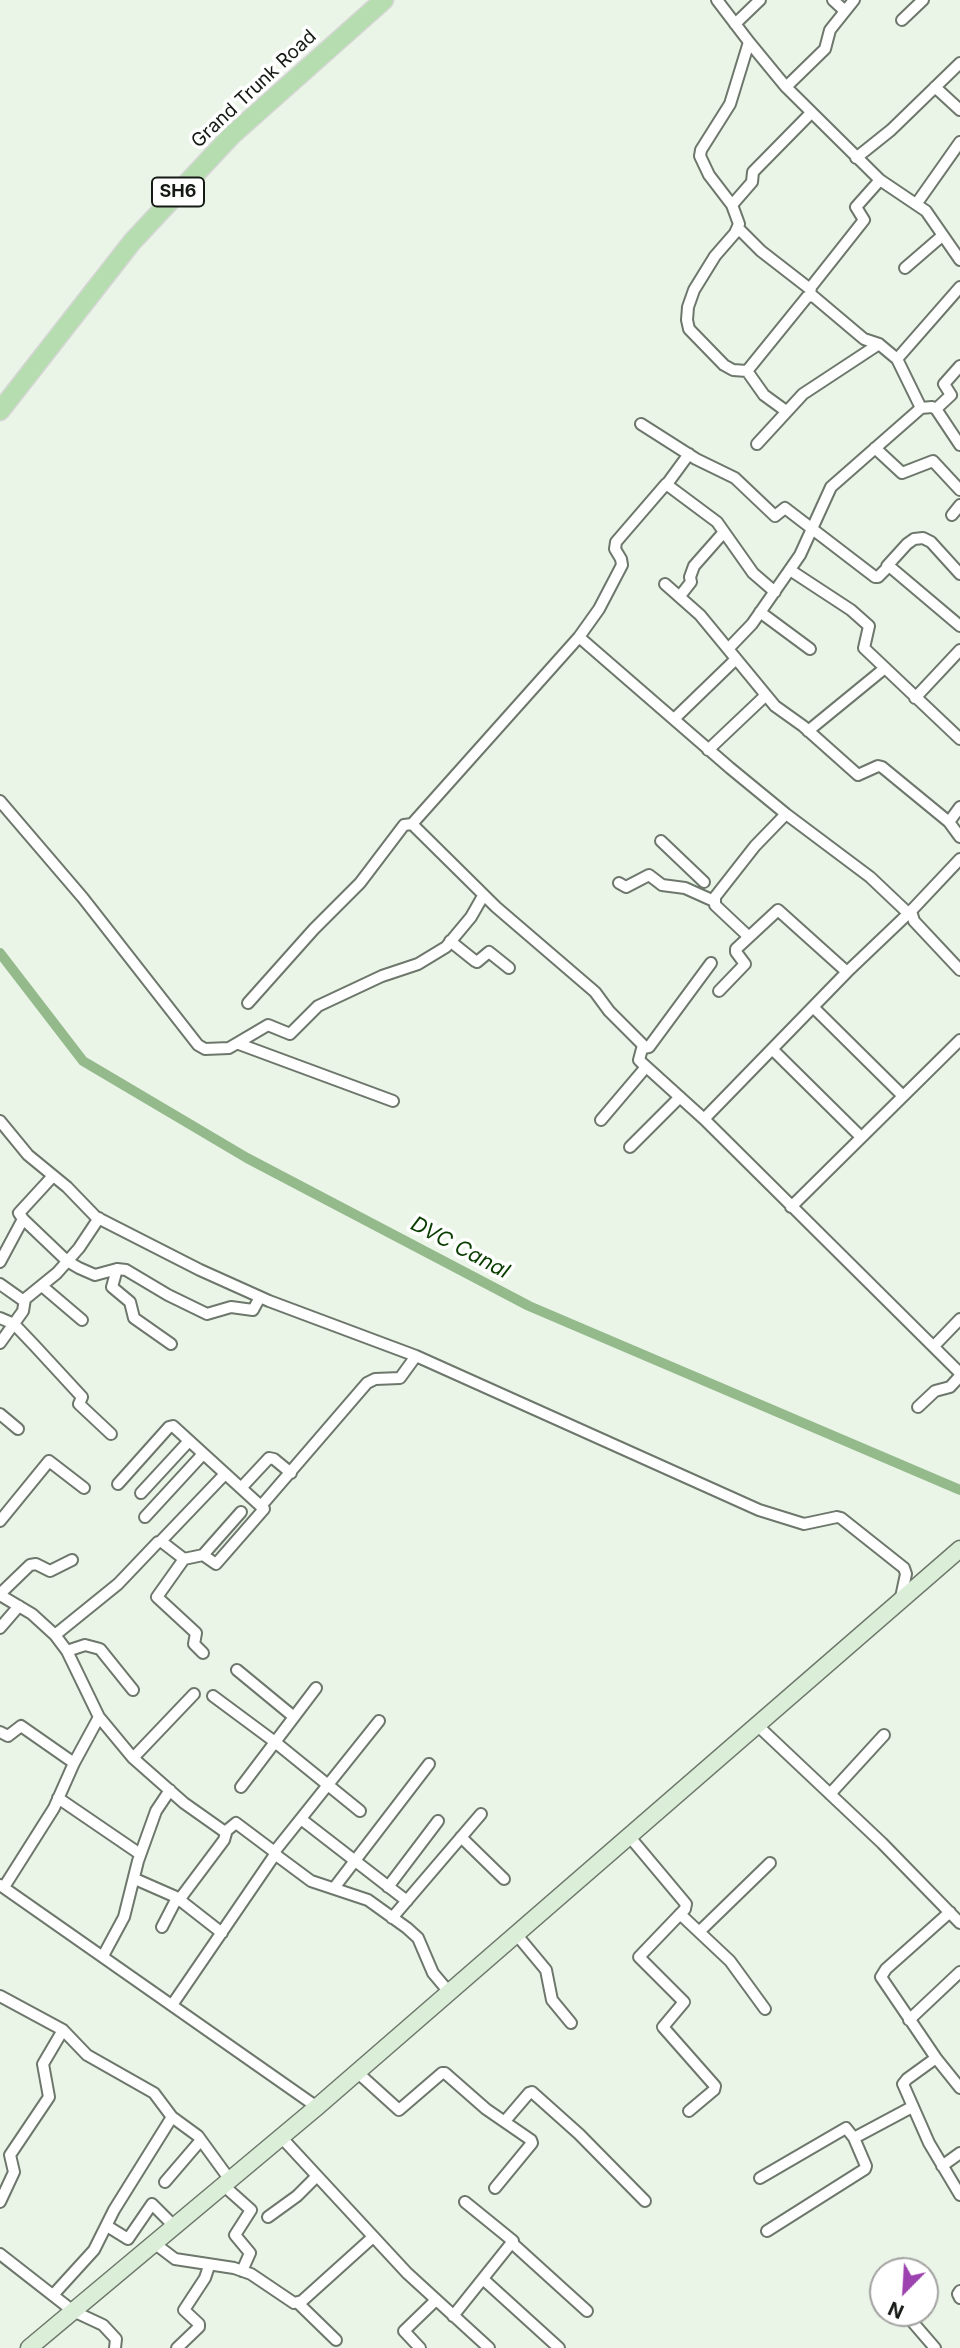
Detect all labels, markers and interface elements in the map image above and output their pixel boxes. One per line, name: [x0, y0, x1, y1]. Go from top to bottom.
street label: Grand Trunk Road: [187, 25, 321, 153]
road number: SH6: [152, 177, 204, 206]
water label: DVC Canal: [406, 1212, 514, 1284]
north arrow: [869, 2257, 939, 2327]
text: N: [885, 2296, 907, 2323]

